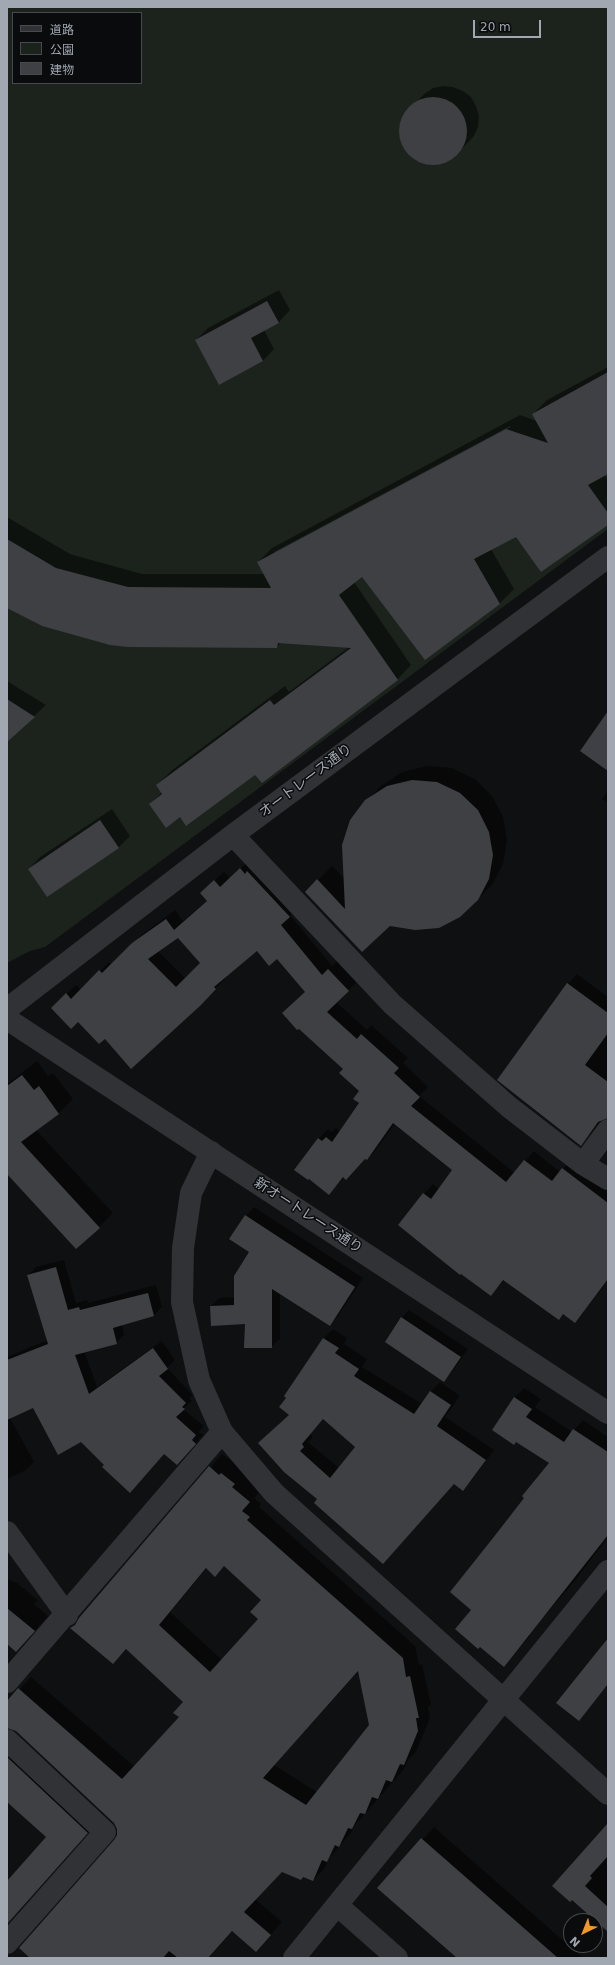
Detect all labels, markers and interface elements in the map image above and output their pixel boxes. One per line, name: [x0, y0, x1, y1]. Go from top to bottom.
legend: [12, 12, 142, 84]
scale bar: [475, 12, 543, 38]
text: 20 m: [480, 20, 511, 34]
text: 道路: [50, 23, 74, 37]
text: 公園: [50, 43, 74, 57]
text: 建物: [50, 63, 74, 77]
street label: オートレース通り: [256, 741, 356, 821]
street label: 新オートレース通り: [251, 1175, 365, 1257]
north arrow: [563, 1913, 603, 1953]
text: N: [567, 1934, 583, 1949]

